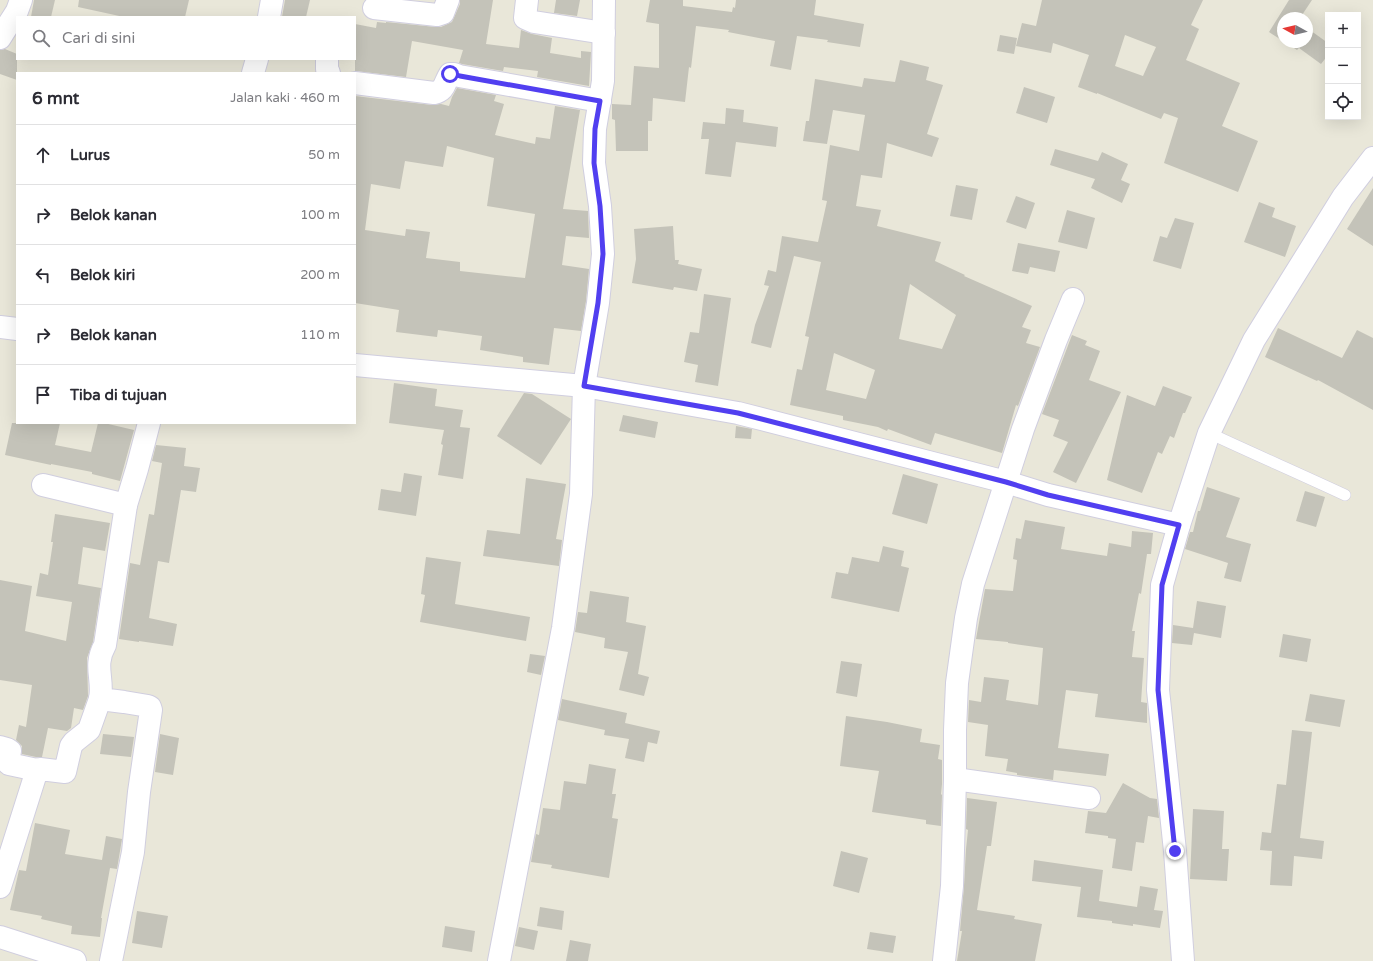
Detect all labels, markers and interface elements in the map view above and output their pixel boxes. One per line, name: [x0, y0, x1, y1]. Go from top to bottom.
north arrow: [1277, 12, 1313, 48]
map controls: [1325, 12, 1361, 120]
button: +: [1325, 12, 1361, 48]
search box: [16, 16, 356, 60]
icon: search: [30, 27, 52, 49]
text: Cari di sini: [62, 29, 135, 47]
button: −: [1325, 48, 1361, 84]
route start: [441, 65, 459, 83]
button: locate: [1325, 84, 1361, 120]
text: 6 mnt: [32, 88, 79, 109]
text: Jalan kaki · 460 m: [230, 90, 340, 106]
icon: ahead: [32, 144, 54, 166]
text: Lurus: [70, 146, 110, 164]
text: 50 m: [308, 147, 340, 163]
icon: right: [32, 204, 54, 226]
text: Belok kanan: [70, 206, 157, 224]
text: 100 m: [300, 207, 340, 223]
icon: left: [32, 264, 54, 286]
text: Belok kiri: [70, 266, 135, 284]
text: 200 m: [300, 267, 340, 283]
icon: right: [32, 324, 54, 346]
text: Belok kanan: [70, 326, 157, 344]
text: 110 m: [300, 327, 340, 343]
icon: arrive: [32, 384, 54, 406]
text: Tiba di tujuan: [70, 386, 167, 404]
route end: [1166, 842, 1184, 860]

